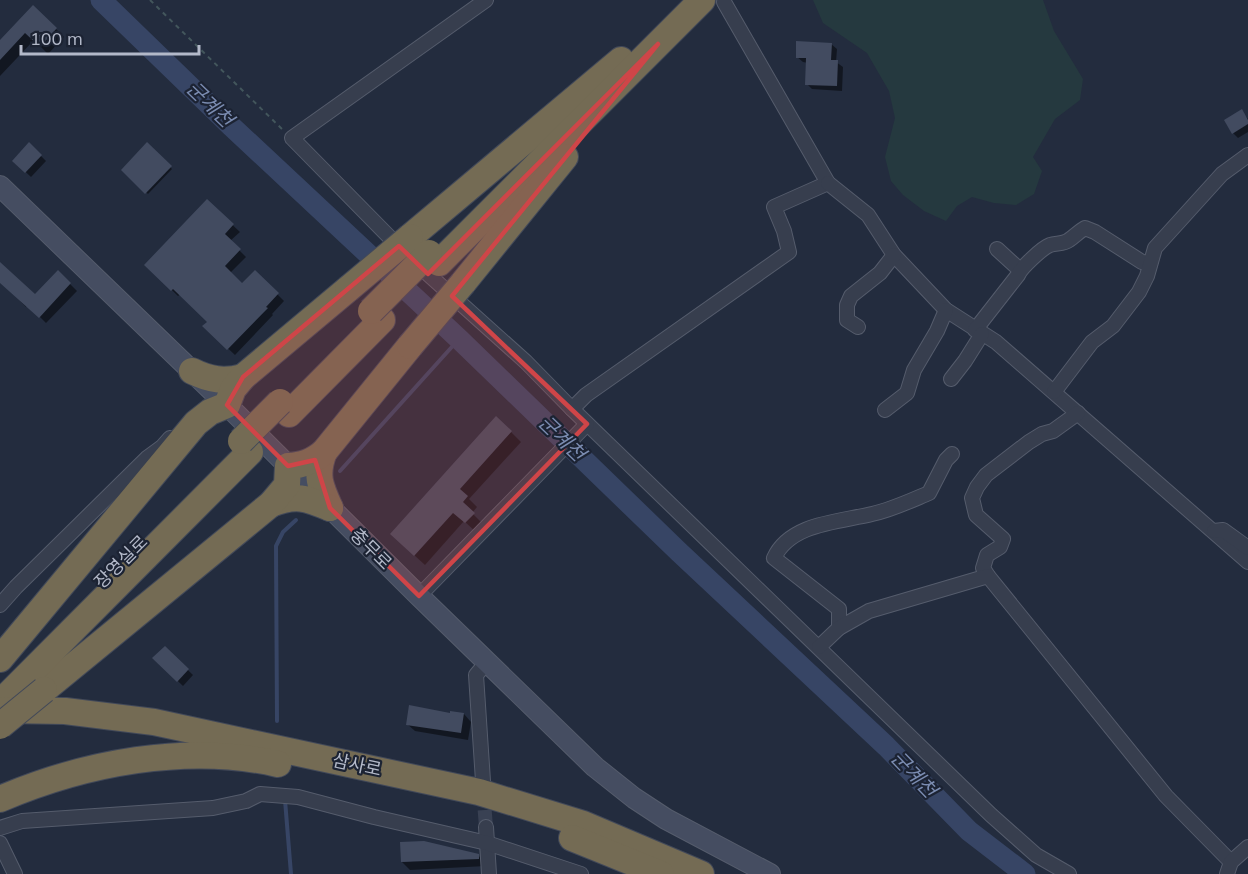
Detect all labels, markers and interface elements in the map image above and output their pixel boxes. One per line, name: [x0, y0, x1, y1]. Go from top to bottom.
scale bar: [21, 18, 200, 56]
text: 100 m: [30, 27, 83, 50]
water label: 군계천: [182, 75, 241, 134]
water label: 군계천: [534, 409, 593, 468]
street label: 충무로: [346, 523, 397, 574]
street label: 장영실로: [89, 530, 152, 593]
water label: 군계천: [886, 745, 944, 804]
street label: 삼사로: [330, 748, 384, 781]

